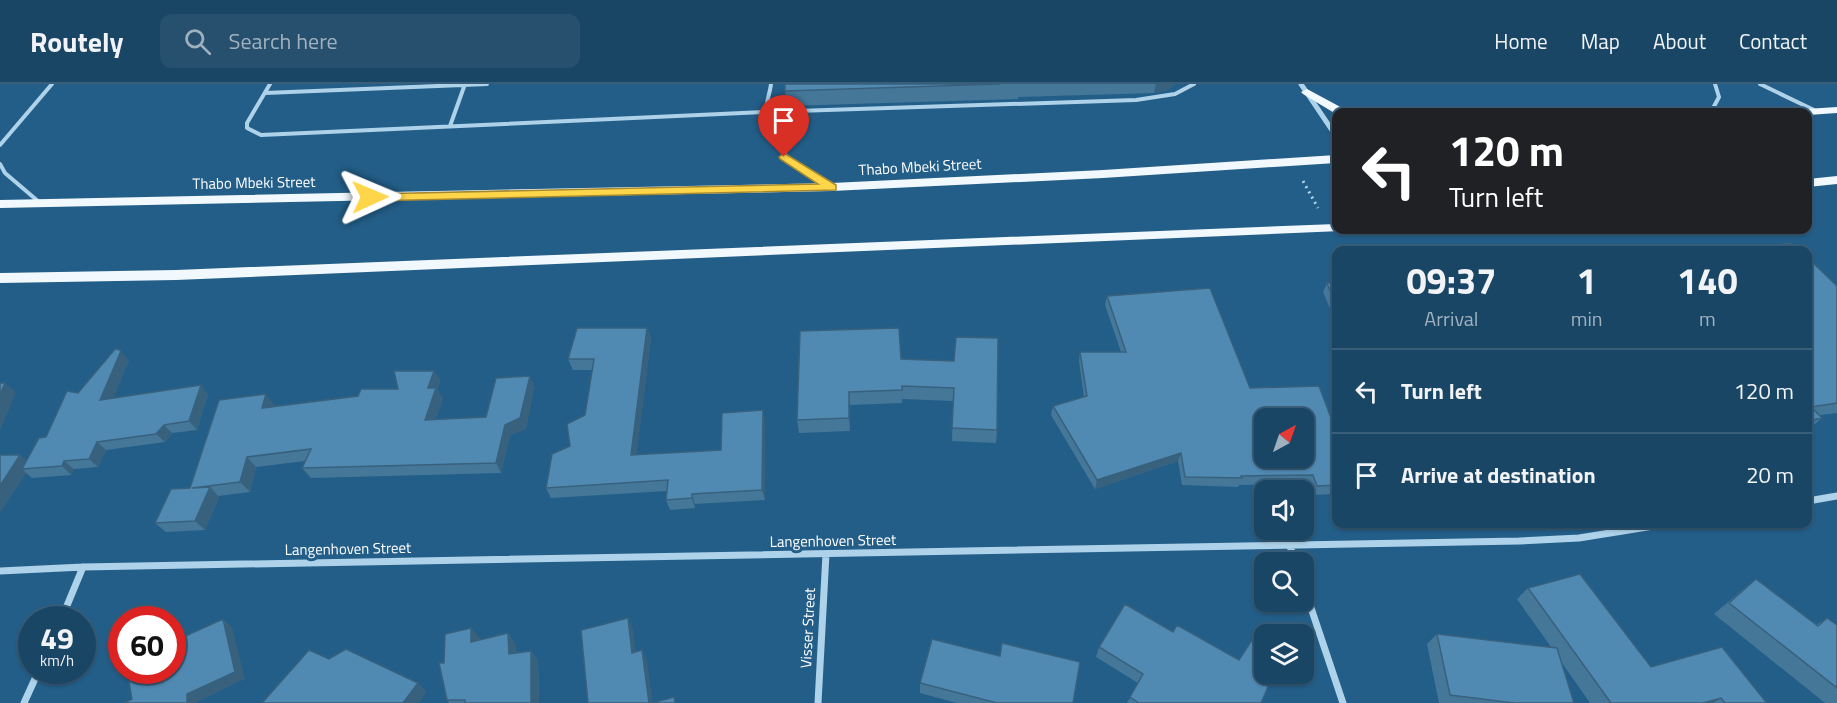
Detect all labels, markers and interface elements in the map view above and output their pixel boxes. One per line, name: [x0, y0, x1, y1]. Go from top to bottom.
search box: [160, 14, 580, 68]
text: Routely: [30, 20, 124, 63]
text: Search here: [229, 24, 338, 58]
icon: search: [181, 25, 214, 58]
text: Home: [1494, 25, 1548, 57]
text: Map: [1581, 25, 1620, 57]
text: About: [1653, 25, 1706, 57]
text: Contact: [1739, 25, 1807, 57]
pin: [758, 95, 809, 157]
icon: arrive: [767, 104, 800, 137]
text: 120 m: [1449, 118, 1564, 182]
icon: left: [1350, 132, 1428, 210]
street label: Thabo Mbeki Street: [858, 152, 983, 181]
position arrow: [338, 165, 402, 229]
street label: Thabo Mbeki Street: [192, 170, 316, 195]
text: Turn left: [1449, 176, 1543, 217]
text: 09:37: [1406, 253, 1496, 308]
text: 1: [1577, 253, 1597, 308]
text: 140: [1677, 253, 1738, 308]
text: Arrival: [1424, 303, 1479, 334]
text: min: [1571, 303, 1603, 334]
text: m: [1699, 303, 1716, 334]
text: Turn left: [1401, 374, 1482, 408]
text: 120 m: [1734, 374, 1794, 408]
icon: left: [1350, 375, 1383, 408]
north arrow: [1254, 408, 1314, 468]
map controls: [1254, 408, 1314, 684]
text: Arrive at destination: [1401, 458, 1596, 492]
text: 20 m: [1746, 458, 1794, 492]
icon: arrive: [1350, 459, 1383, 492]
button: sound: [1254, 480, 1314, 540]
street label: Langenhoven Street: [769, 528, 897, 553]
street label: Langenhoven Street: [284, 536, 412, 561]
button: search: [1254, 552, 1314, 612]
street label: Visser Street: [794, 586, 821, 669]
speed limit sign: 60: [108, 606, 186, 684]
text: 49: [40, 615, 74, 661]
button: layers: [1254, 624, 1314, 684]
text: km/h: [40, 649, 74, 672]

